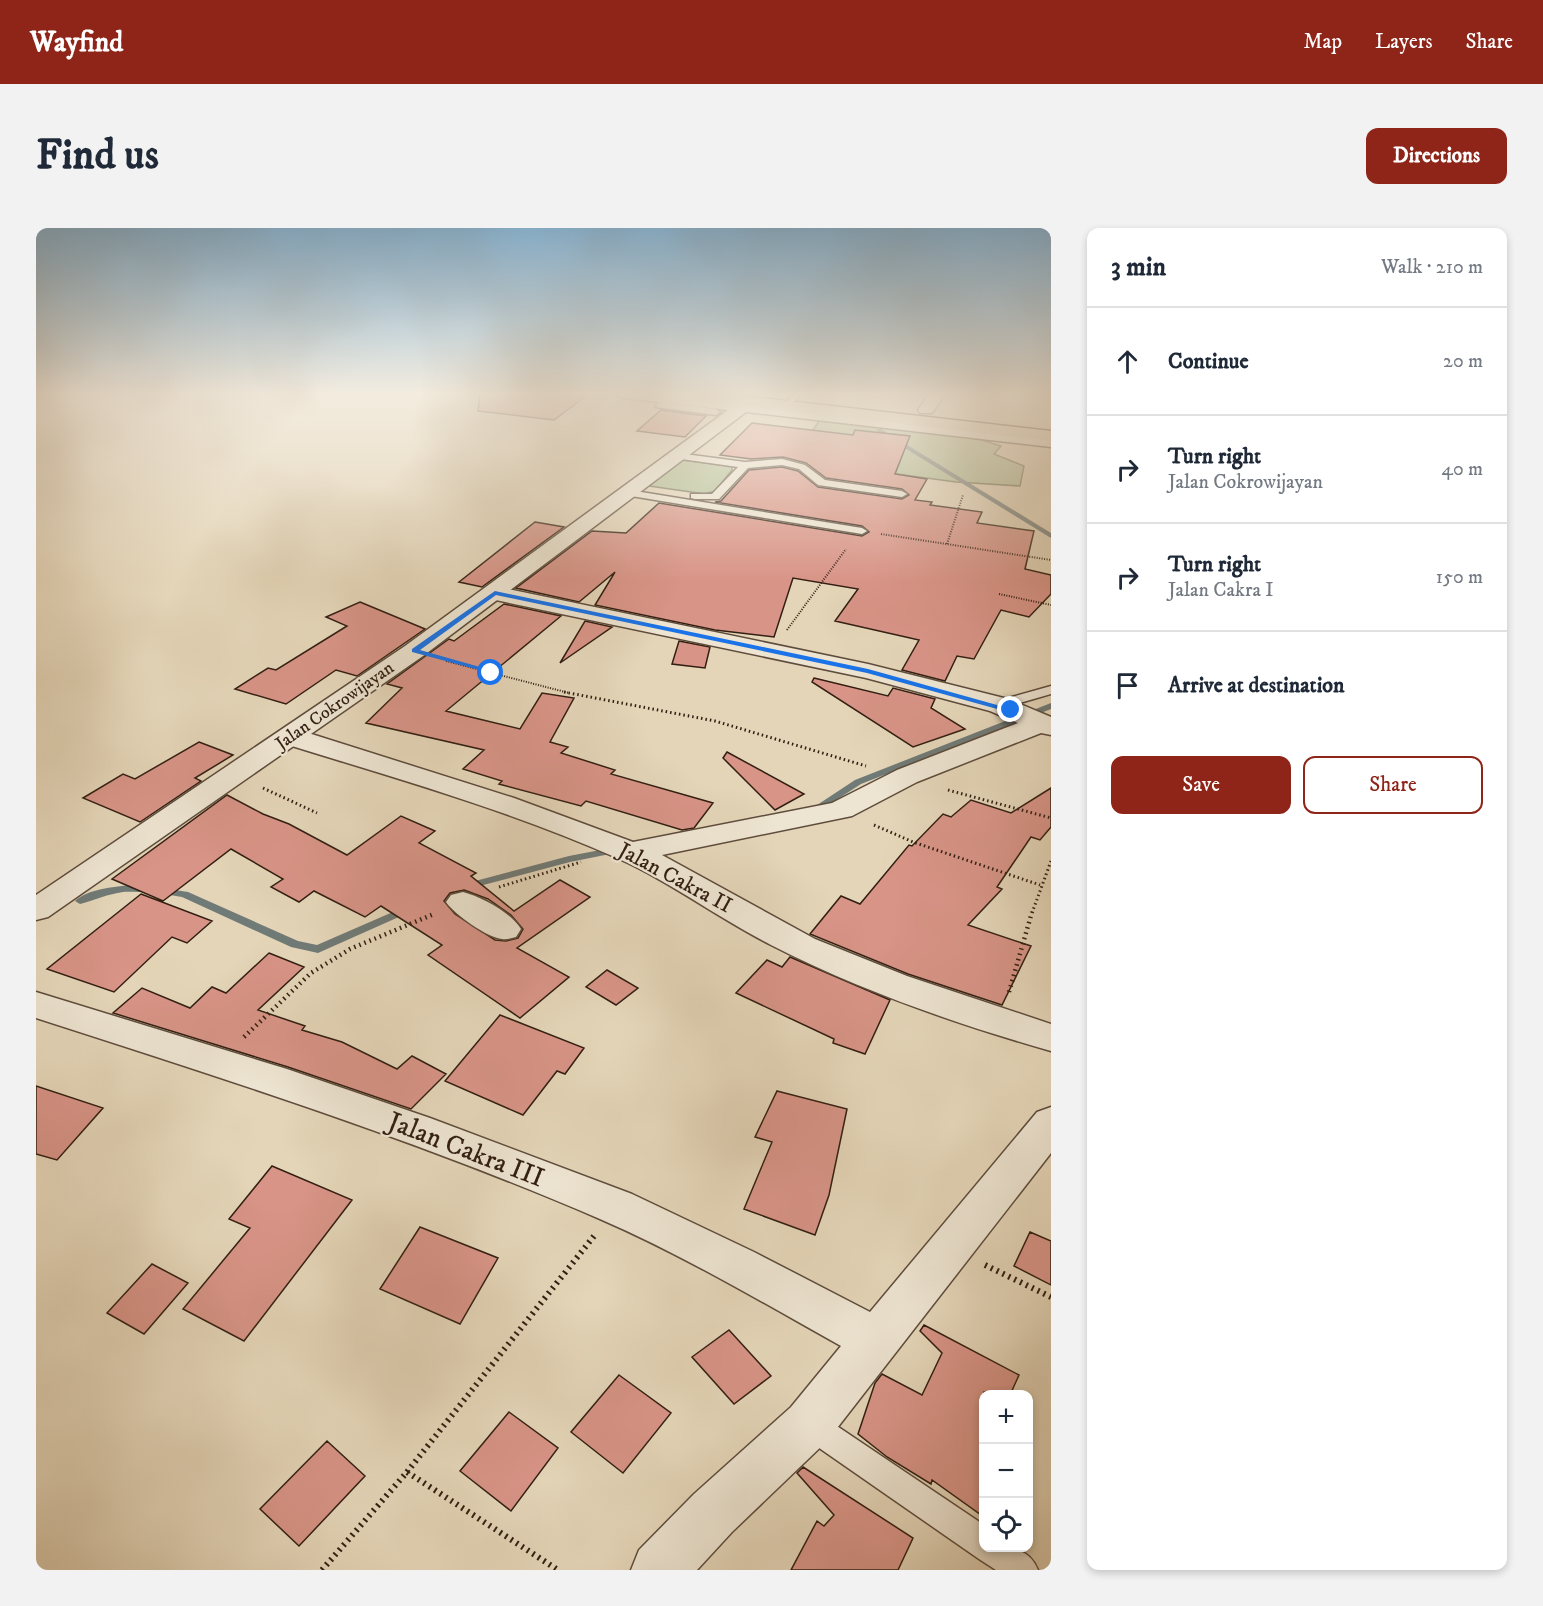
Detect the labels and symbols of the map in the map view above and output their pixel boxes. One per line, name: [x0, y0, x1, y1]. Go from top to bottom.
street label: Jalan Cokrowijayan: [270, 657, 399, 756]
route start: [477, 659, 503, 685]
route end: [997, 696, 1023, 722]
street label: Jalan Cakra II: [612, 836, 737, 919]
street label: Jalan Cakra III: [380, 1104, 549, 1195]

